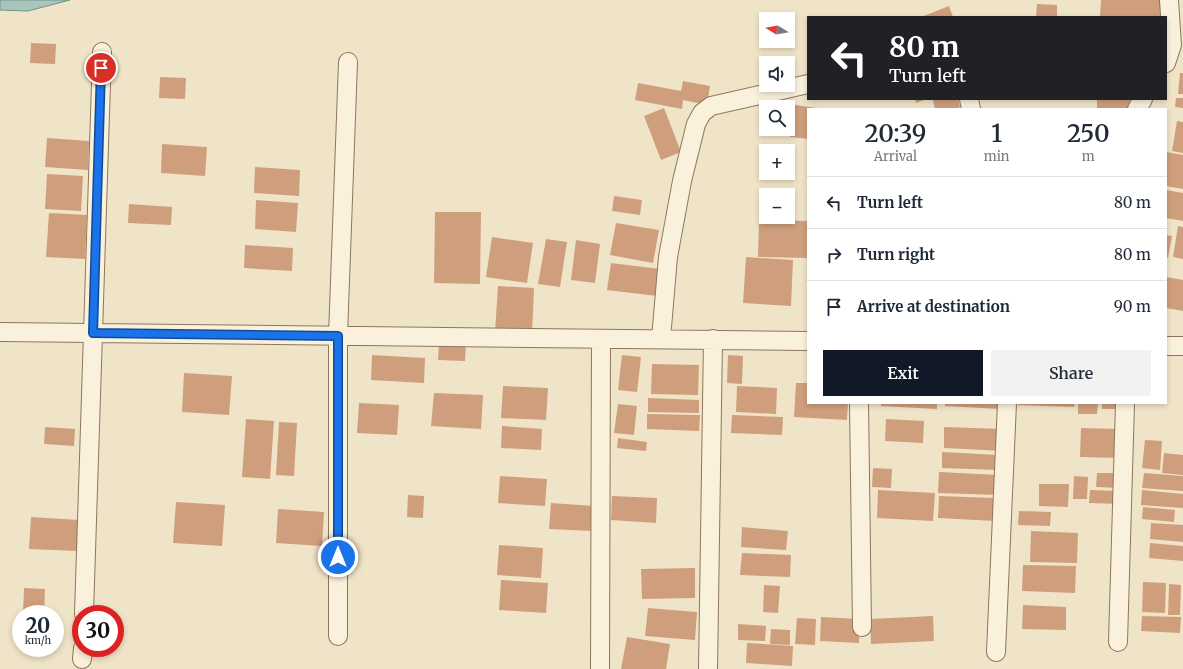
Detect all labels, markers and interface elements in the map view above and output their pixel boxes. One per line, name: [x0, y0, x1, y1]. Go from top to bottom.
north arrow: [759, 12, 795, 48]
map controls: [759, 12, 795, 224]
text: 80 m: [889, 29, 960, 65]
icon: left: [823, 32, 875, 84]
pin: [84, 51, 118, 85]
button: sound: [759, 56, 795, 92]
icon: arrive: [90, 57, 112, 79]
text: Turn left: [889, 64, 966, 87]
button: search: [759, 100, 795, 136]
text: 20:39: [864, 118, 926, 149]
text: 1: [991, 118, 1002, 149]
text: 250: [1067, 118, 1110, 149]
button: +: [759, 144, 795, 180]
text: Arrival: [874, 148, 917, 165]
text: min: [984, 148, 1009, 165]
text: m: [1082, 148, 1095, 165]
button: −: [759, 188, 795, 224]
icon: left: [823, 192, 845, 214]
text: Turn left: [857, 193, 923, 212]
text: 80 m: [1114, 193, 1151, 212]
icon: right: [823, 244, 845, 266]
text: Turn right: [857, 245, 935, 264]
text: 80 m: [1114, 245, 1151, 264]
icon: arrive: [823, 296, 845, 318]
text: Arrive at destination: [857, 297, 1010, 316]
text: 90 m: [1114, 297, 1151, 316]
button: Exit: [823, 350, 983, 396]
button: Share: [991, 350, 1151, 396]
position arrow: [317, 536, 359, 578]
speed limit sign: 30: [72, 605, 124, 657]
text: 20: [26, 613, 50, 638]
text: km/h: [25, 634, 51, 647]

